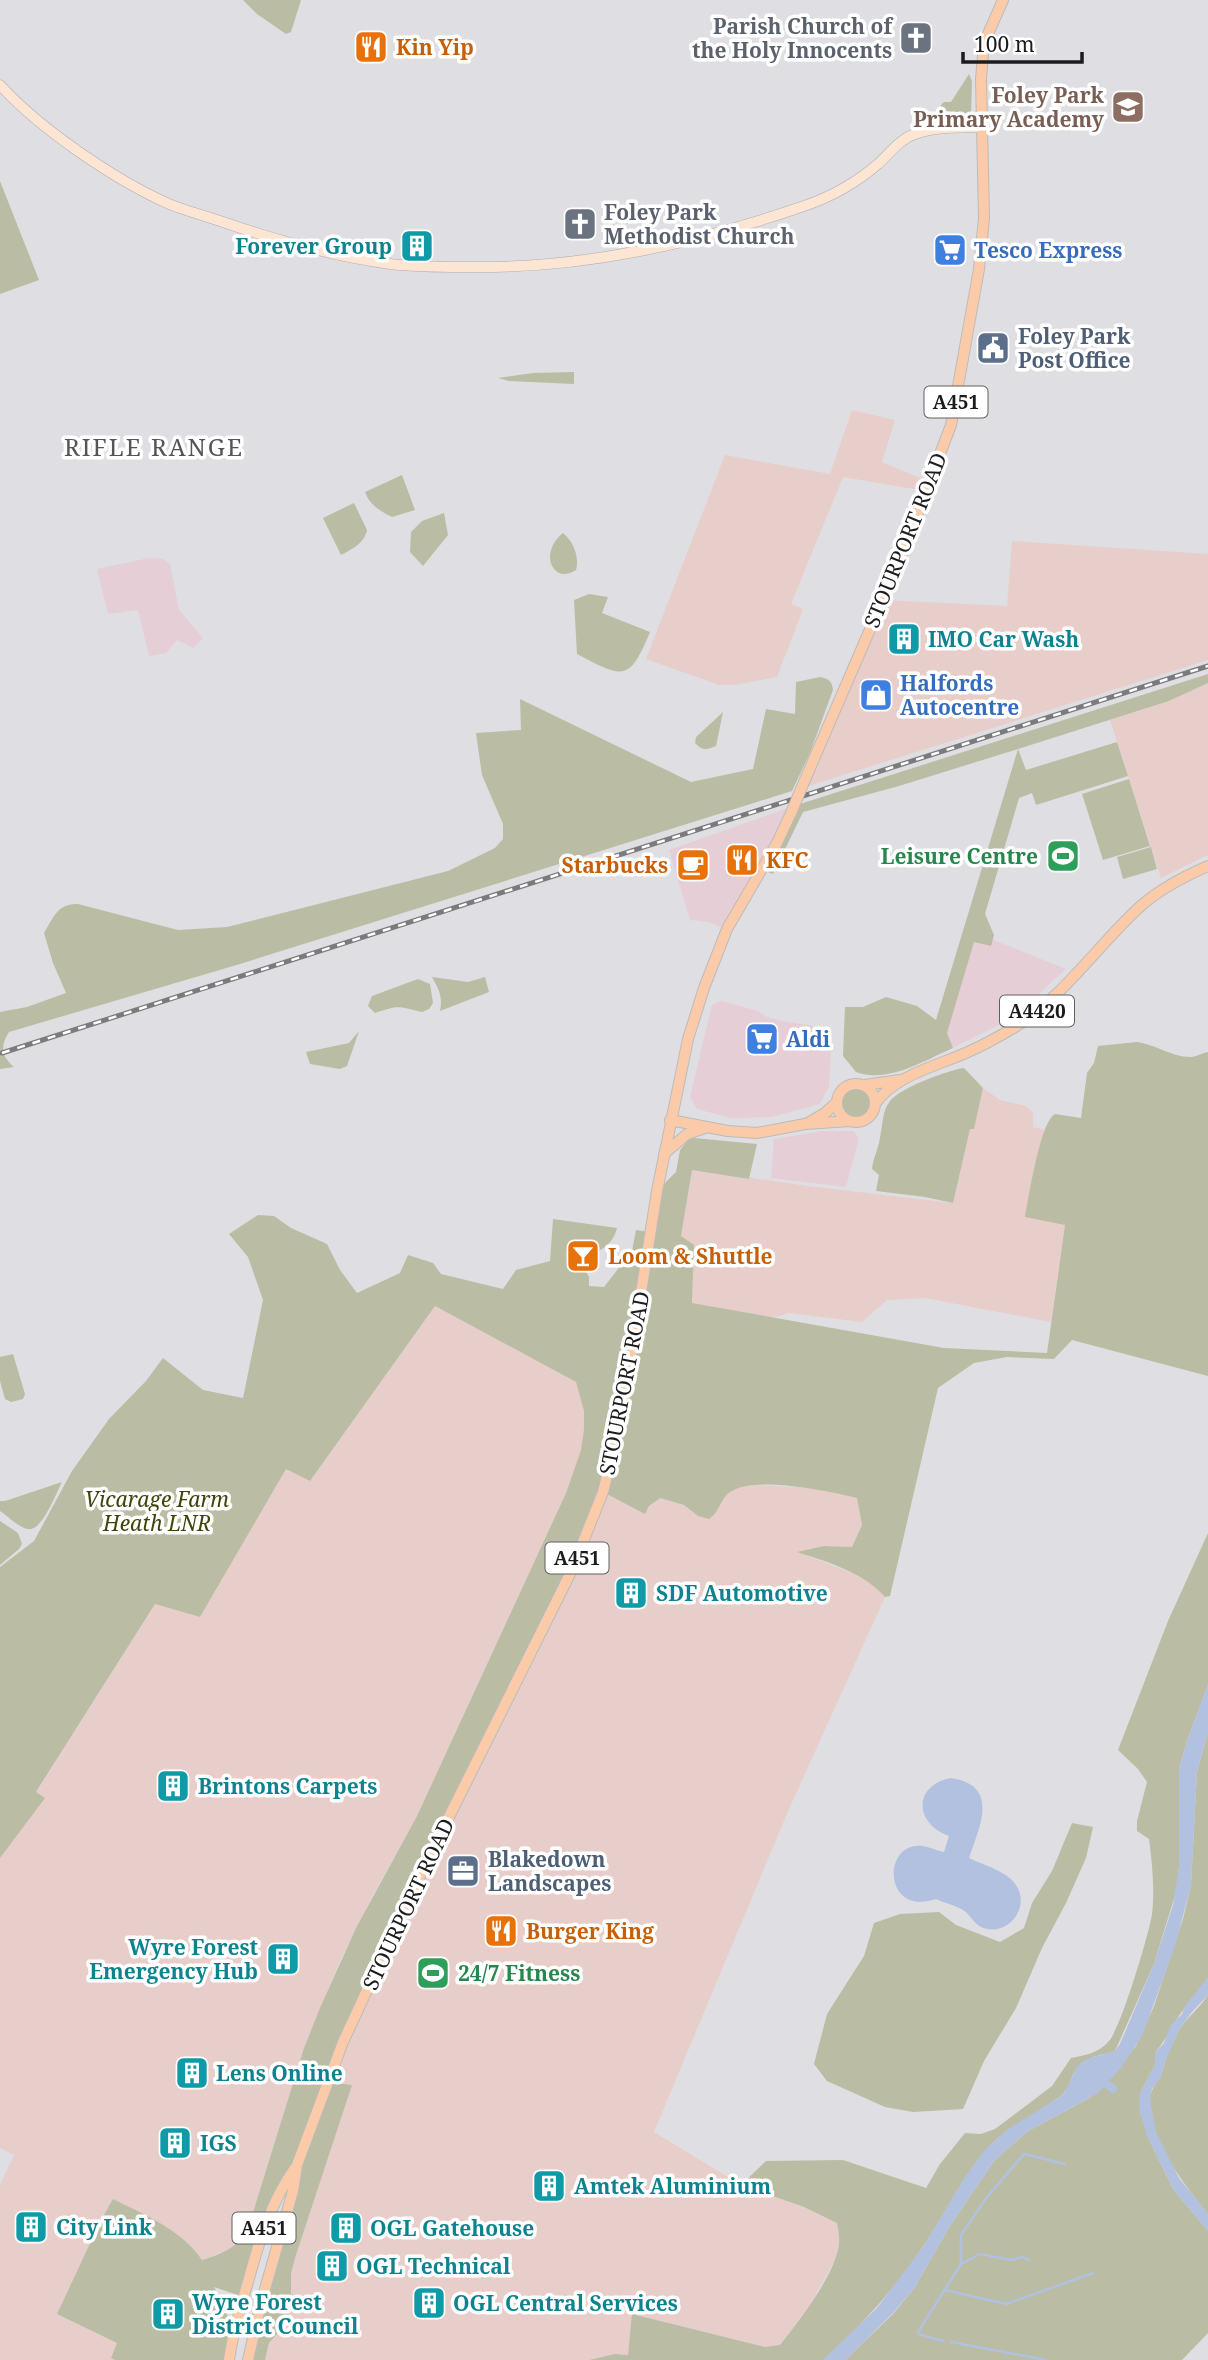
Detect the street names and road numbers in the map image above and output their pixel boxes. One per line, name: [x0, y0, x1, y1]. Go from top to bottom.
road number: A451: [925, 386, 988, 418]
street label: STOURPORT ROAD: [857, 448, 953, 632]
road number: A4420: [1000, 995, 1074, 1026]
street label: STOURPORT ROAD: [592, 1289, 656, 1477]
road number: A451: [546, 1542, 608, 1574]
street label: STOURPORT ROAD: [356, 1814, 460, 1994]
road number: A451: [232, 2212, 296, 2244]

